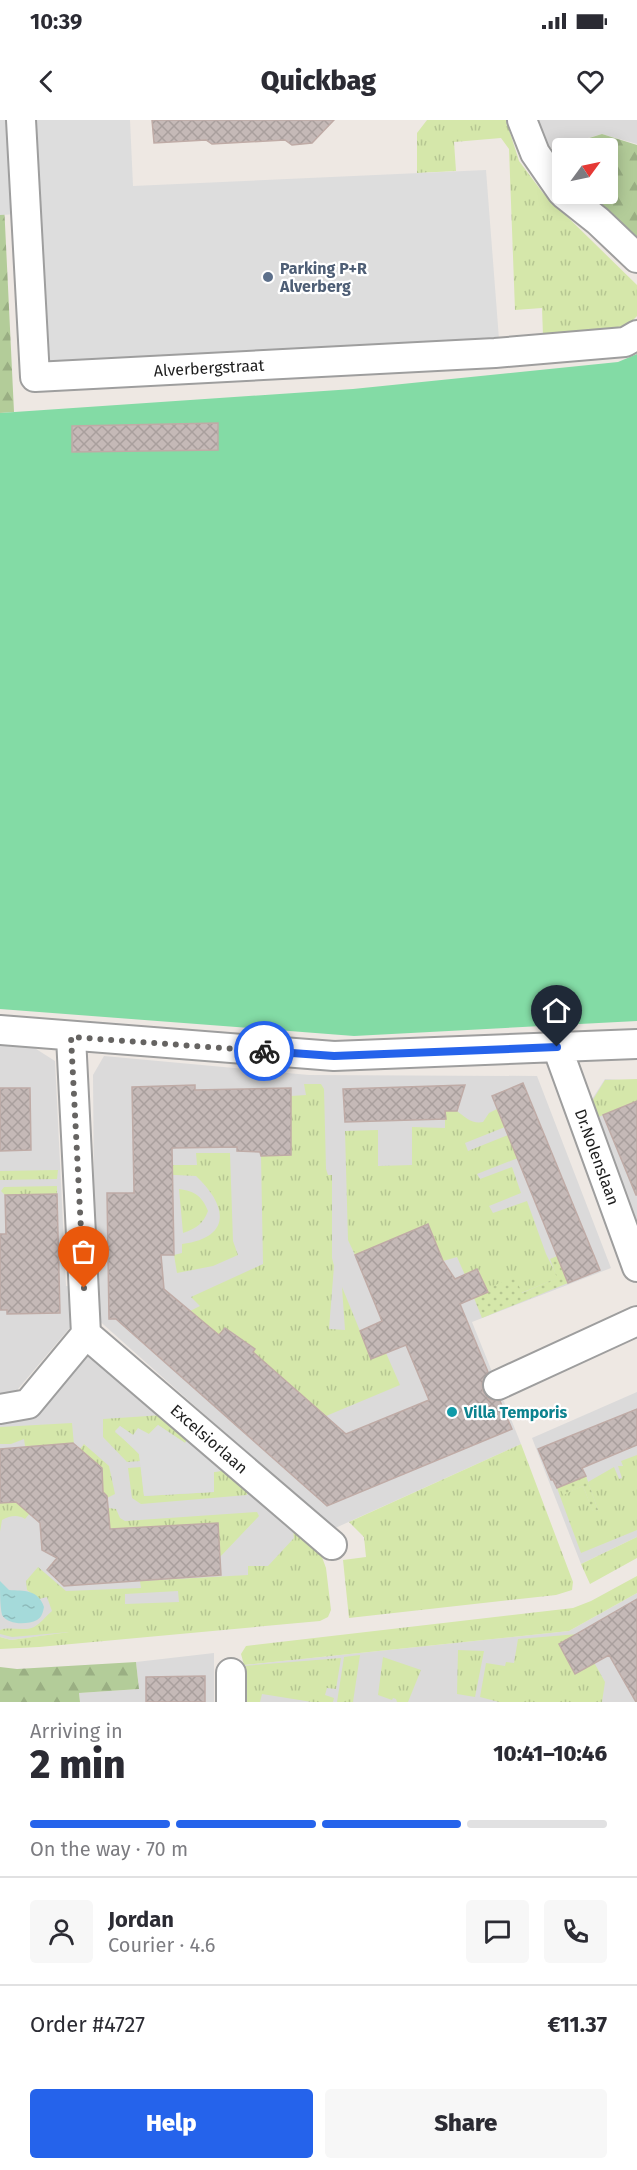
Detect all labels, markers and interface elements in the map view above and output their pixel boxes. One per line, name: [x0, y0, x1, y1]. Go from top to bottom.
text: 10:39: [30, 8, 82, 35]
icon: back: [30, 65, 63, 98]
text: Quickbag: [261, 65, 376, 97]
icon: heart: [574, 65, 607, 98]
north arrow: [552, 138, 618, 204]
map controls: [552, 138, 618, 204]
place label: Parking P+R Alverberg: [279, 259, 367, 296]
marker: Parking P+R Alverberg: [261, 270, 275, 284]
street label: Alverbergstraat: [153, 356, 265, 380]
pin: [531, 985, 582, 1047]
icon: home: [540, 994, 573, 1027]
courier: [234, 1021, 294, 1081]
icon: bike: [248, 1035, 281, 1068]
street label: Dr.Nolenslaan: [571, 1106, 623, 1208]
pin: [58, 1226, 109, 1288]
icon: bag: [67, 1235, 100, 1268]
street label: Excelsiorlaan: [167, 1400, 251, 1478]
place label: Villa Temporis: [463, 1403, 568, 1422]
marker: Villa Temporis: [445, 1405, 459, 1419]
text: Arriving in: [30, 1719, 123, 1743]
text: 10:41–10:46: [493, 1740, 607, 1767]
text: 2 min: [30, 1742, 126, 1788]
text: On the way · 70 m: [30, 1837, 188, 1861]
button: person: [30, 1900, 93, 1963]
button: chat: [466, 1900, 529, 1963]
button: phone: [544, 1900, 607, 1963]
text: Jordan: [108, 1906, 174, 1933]
text: Courier · 4.6: [108, 1933, 215, 1957]
text: Order #4727: [30, 2011, 145, 2038]
text: €11.37: [547, 2011, 607, 2038]
button: Help: [30, 2089, 313, 2158]
button: Share: [325, 2089, 607, 2158]

